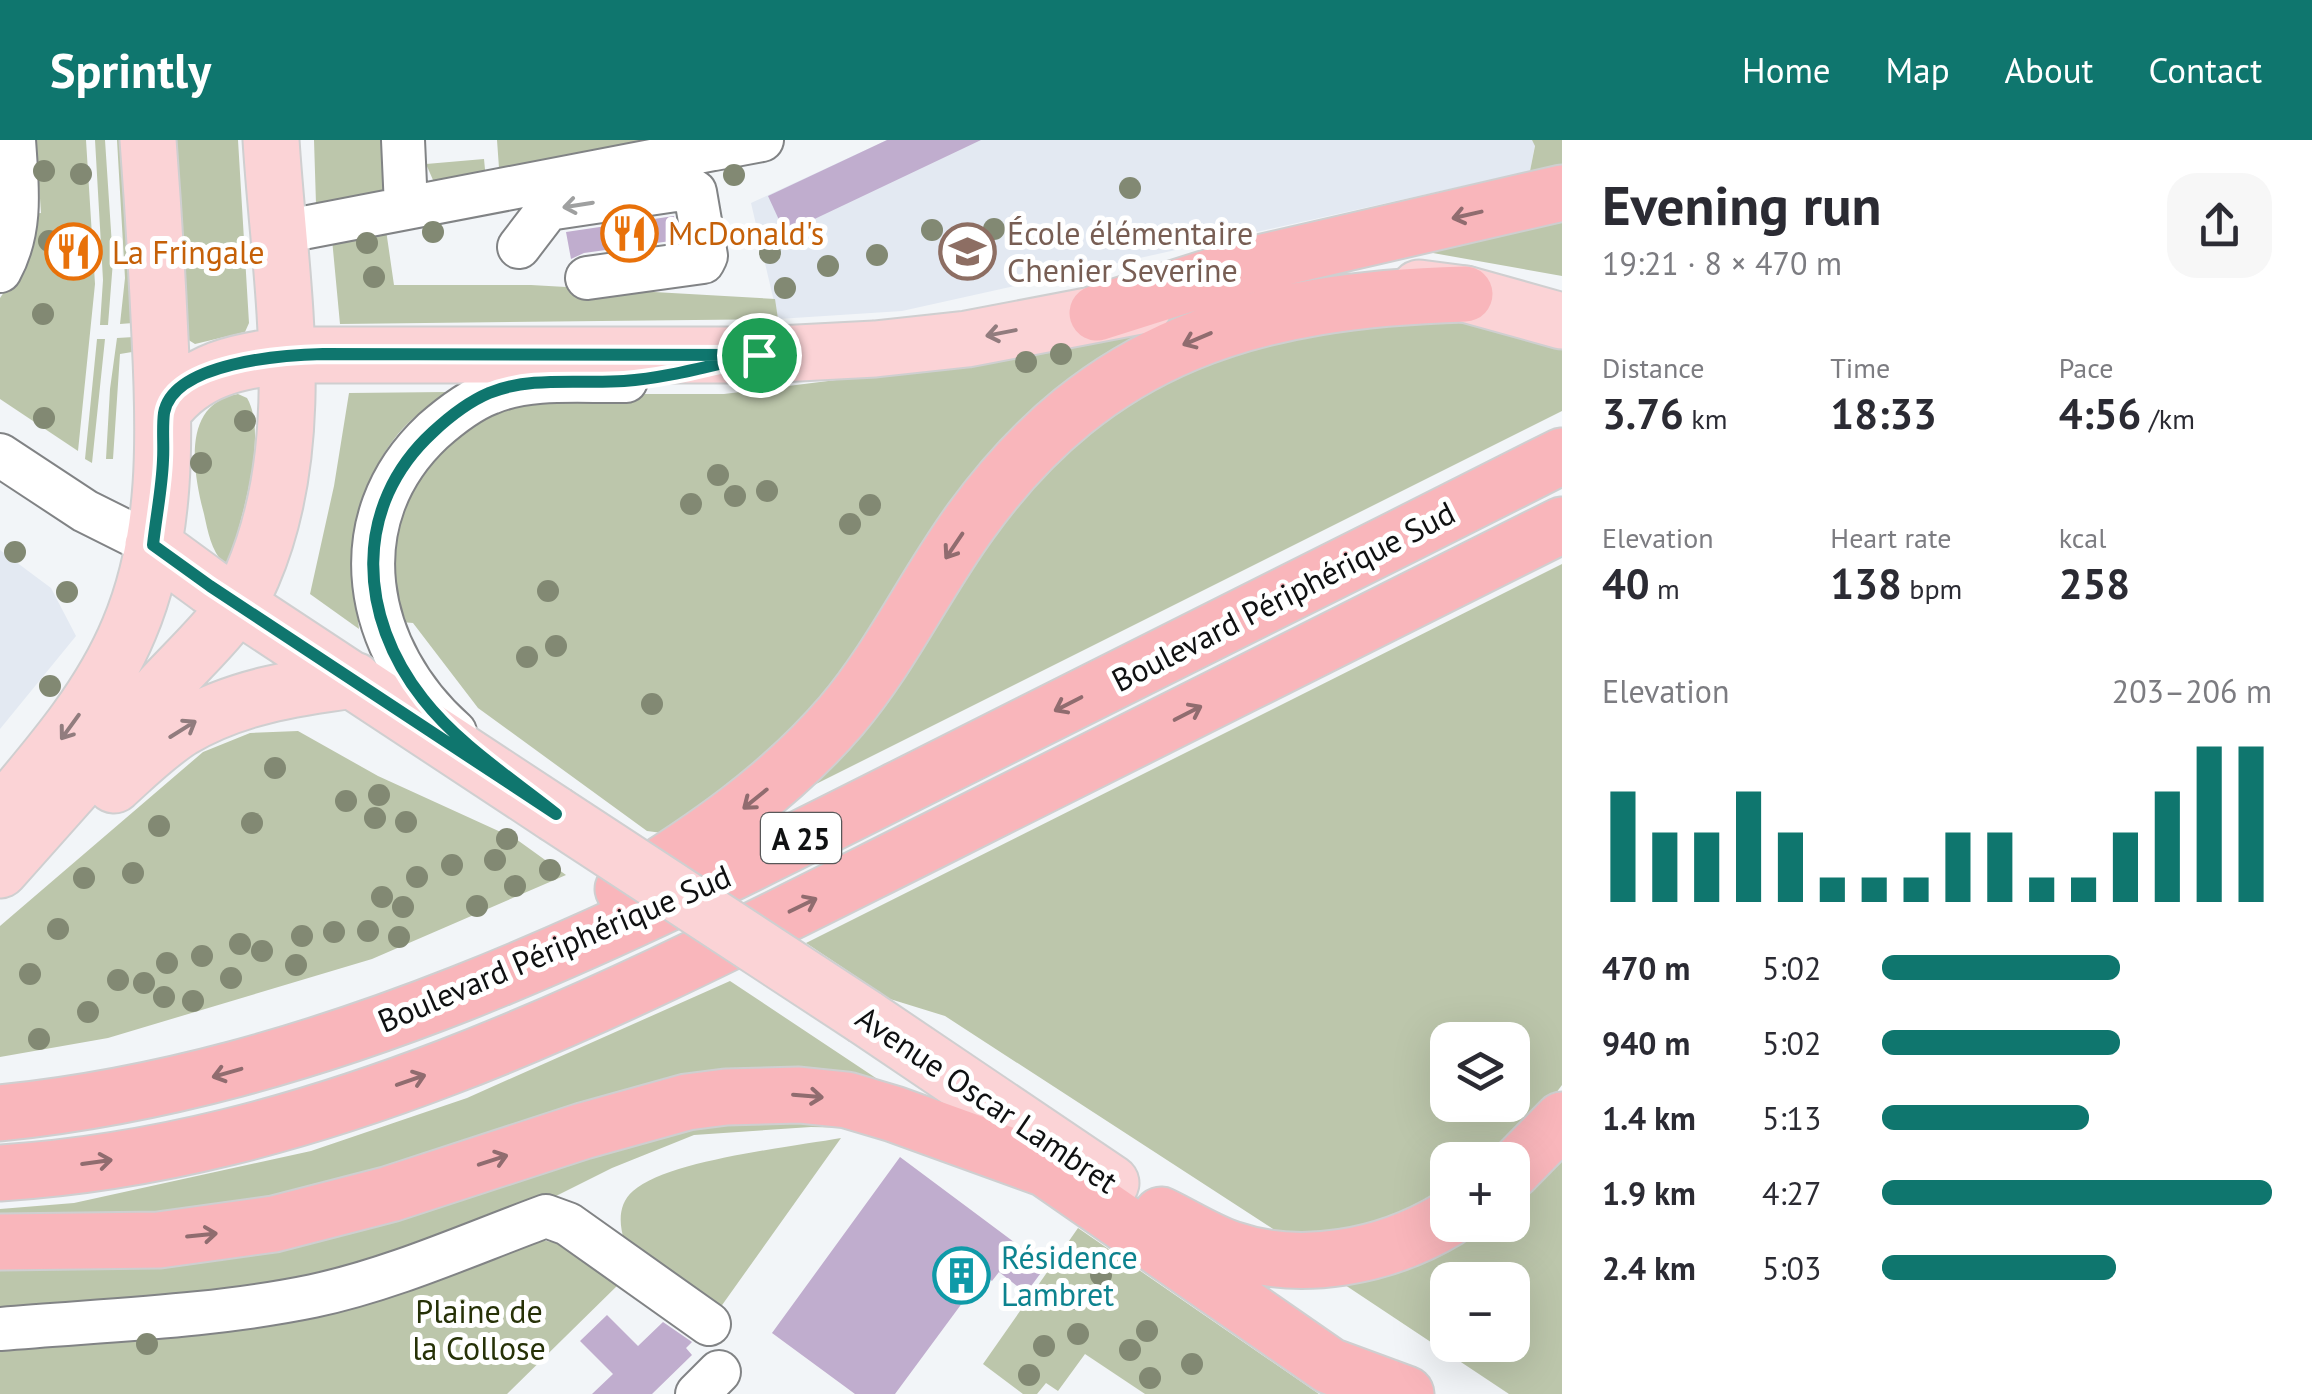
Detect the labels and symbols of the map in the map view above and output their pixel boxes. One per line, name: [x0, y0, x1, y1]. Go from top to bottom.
one-way arrow: [563, 196, 595, 214]
restaurant icon: McDonald's: [599, 203, 659, 263]
one-way arrow: [1452, 207, 1484, 225]
place label: McDonald's: [668, 212, 824, 254]
place label: École élémentaire Chenier Severine: [1007, 212, 1253, 291]
school or university icon: École élémentaire Chenier Severine: [938, 221, 998, 281]
restaurant icon: La Fringale: [43, 222, 103, 282]
place label: La Fringale: [112, 231, 264, 273]
pin: [717, 313, 802, 398]
one-way arrow: [986, 324, 1018, 343]
one-way arrow: [1183, 331, 1213, 349]
street label: Boulevard Périphérique Sud: [1104, 491, 1462, 701]
one-way arrow: [944, 531, 965, 559]
one-way arrow: [1054, 695, 1084, 714]
one-way arrow: [1173, 703, 1202, 722]
one-way arrow: [60, 713, 81, 740]
one-way arrow: [169, 719, 197, 739]
one-way arrow: [742, 788, 768, 810]
road number: A 25: [761, 813, 841, 863]
street label: Boulevard Périphérique Sud: [371, 855, 737, 1041]
one-way arrow: [788, 895, 818, 914]
street label: Avenue Oscar Lambret: [848, 996, 1126, 1202]
one-way arrow: [212, 1065, 243, 1083]
one-way arrow: [394, 1070, 425, 1088]
one-way arrow: [792, 1087, 824, 1106]
one-way arrow: [476, 1150, 508, 1168]
one-way arrow: [80, 1152, 112, 1170]
one-way arrow: [186, 1225, 218, 1244]
place label: Résidence Lambret: [1001, 1236, 1138, 1315]
building icon: Résidence Lambret: [932, 1245, 992, 1305]
park label: Plaine de la Collose: [412, 1290, 546, 1369]

